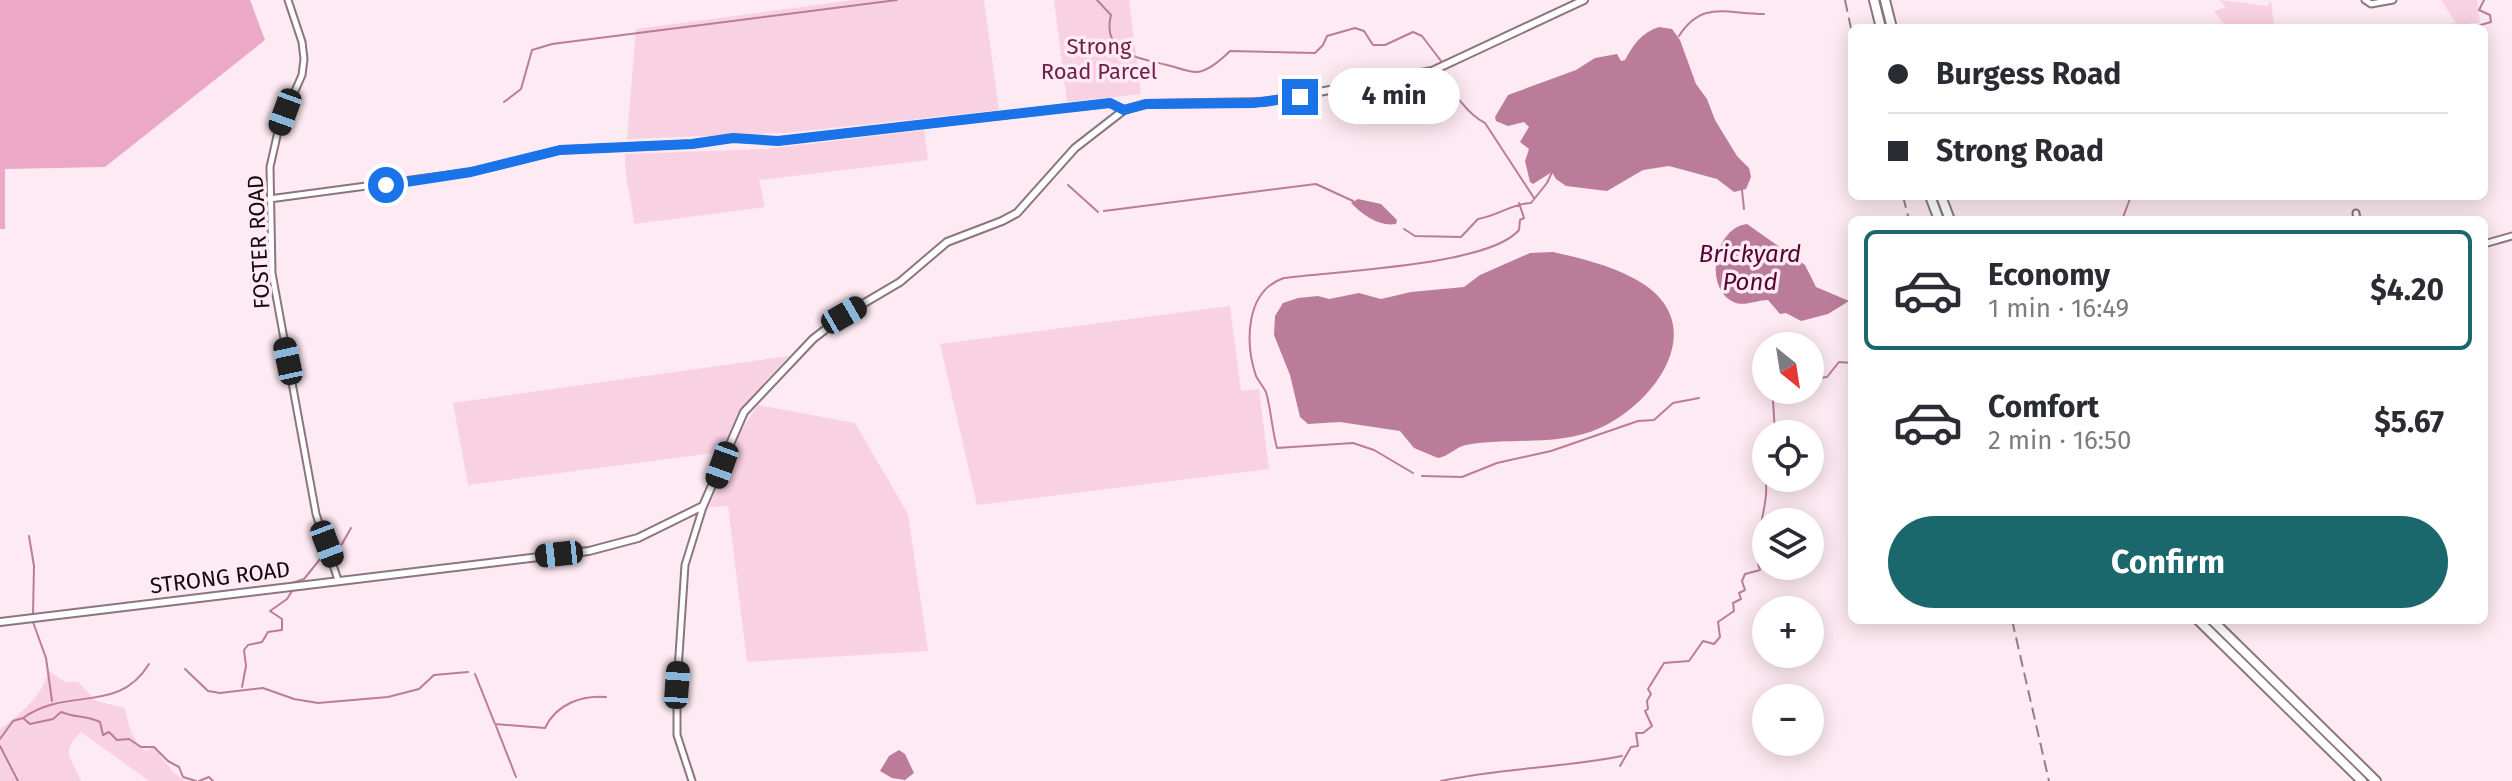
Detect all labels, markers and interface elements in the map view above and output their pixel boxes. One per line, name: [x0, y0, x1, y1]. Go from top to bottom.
park label: Strong Road Parcel: [1041, 33, 1157, 85]
text: Burgess Road: [1936, 56, 2121, 92]
callout: 4 min: [1328, 69, 1460, 125]
route end: [1282, 79, 1318, 115]
text: 4 min: [1361, 80, 1427, 111]
car: [266, 85, 304, 139]
text: Strong Road: [1936, 133, 2104, 169]
route start: [368, 167, 404, 203]
street label: FOSTER ROAD: [242, 174, 275, 310]
water label: Brickyard Pond: [1699, 240, 1801, 296]
icon: car: [1892, 254, 1964, 326]
text: Economy: [1988, 257, 2110, 293]
text: $4.20: [2370, 272, 2444, 308]
car: [817, 293, 871, 337]
text: 1 min · 16:49: [1988, 293, 2129, 324]
north arrow: [1752, 332, 1824, 404]
map controls: [1752, 332, 1824, 756]
car: [271, 335, 305, 387]
icon: car: [1892, 386, 1964, 458]
text: Comfort: [1988, 389, 2099, 425]
text: $5.67: [2374, 404, 2444, 440]
button: locate: [1752, 420, 1824, 492]
text: 2 min · 16:50: [1988, 425, 2132, 456]
car: [703, 438, 741, 492]
button: layers: [1752, 508, 1824, 580]
button: Confirm: [1888, 516, 2448, 608]
car: [307, 517, 347, 571]
car: [534, 540, 584, 568]
street label: STRONG ROAD: [149, 556, 292, 599]
button: +: [1752, 596, 1824, 668]
car: [663, 660, 691, 710]
button: −: [1752, 684, 1824, 756]

